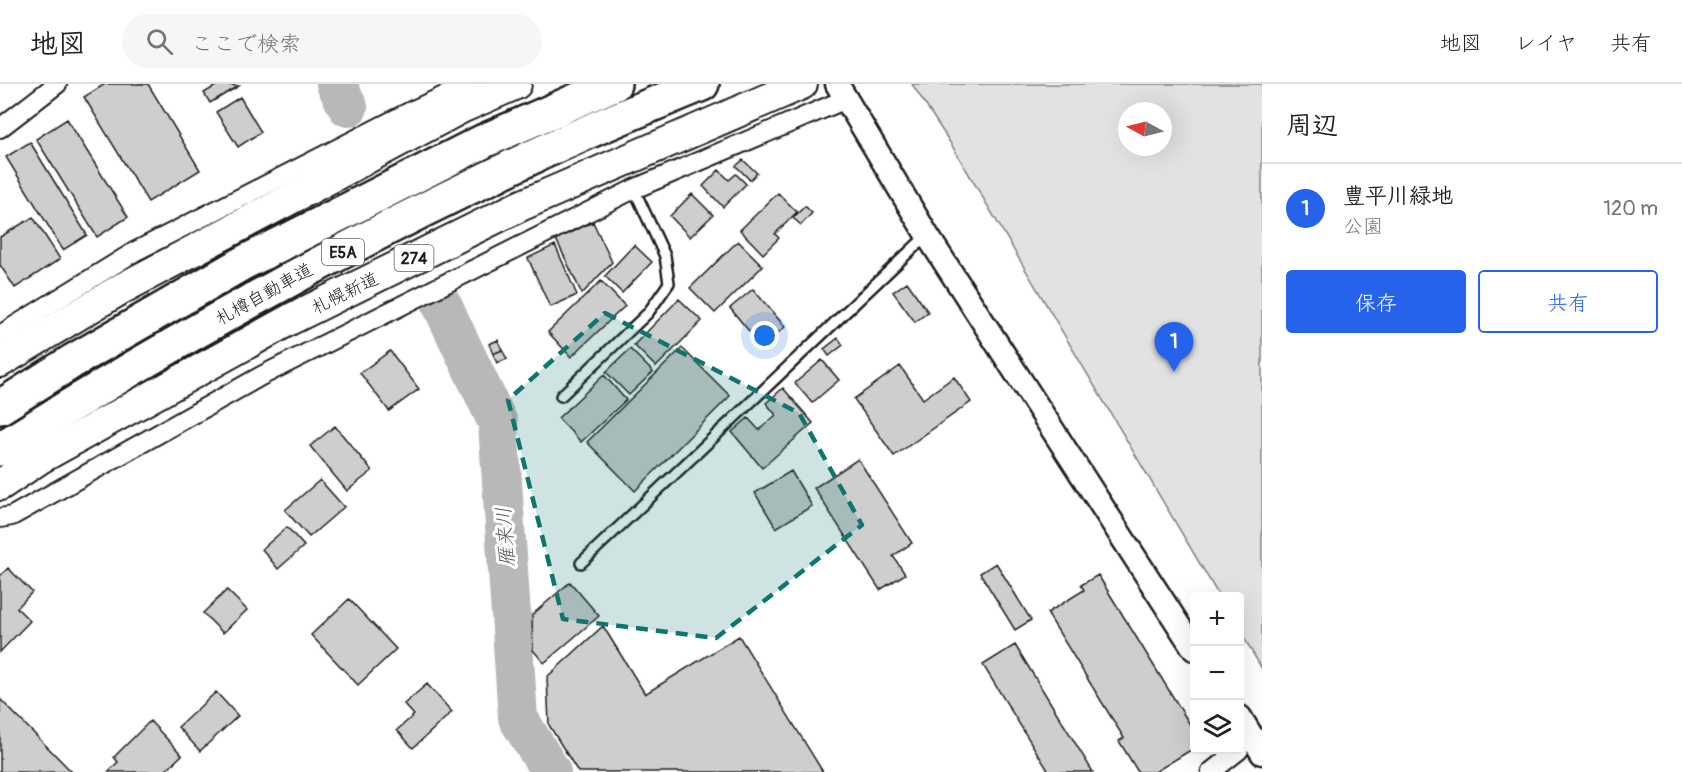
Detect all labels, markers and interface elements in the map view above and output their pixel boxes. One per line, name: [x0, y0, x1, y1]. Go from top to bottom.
search box: [122, 14, 542, 68]
icon: search: [143, 25, 176, 58]
text: 地図: [30, 27, 86, 62]
text: ここで検索: [191, 30, 301, 58]
text: 地図: [1440, 30, 1482, 57]
text: レイヤ: [1515, 30, 1577, 57]
text: 共有: [1610, 30, 1652, 57]
north arrow: [1118, 102, 1172, 156]
text: 周辺: [1286, 110, 1338, 142]
text: 豊平川緑地: [1343, 182, 1453, 210]
text: 1: [1302, 196, 1309, 221]
text: 120 m: [1603, 196, 1658, 221]
text: 公園: [1343, 214, 1383, 239]
road number: E5A: [322, 239, 364, 265]
road number: 274: [394, 245, 434, 271]
street label: 札樽自動車道: [211, 258, 317, 331]
street label: 札幌新道: [308, 267, 383, 320]
button: 保存: [1286, 270, 1466, 333]
button: 共有: [1478, 270, 1658, 333]
your location: [750, 321, 779, 350]
pin: 1: [1154, 322, 1194, 372]
water label: 雁来川: [491, 506, 520, 568]
map controls: [1190, 592, 1244, 754]
button: +: [1190, 592, 1244, 646]
button: −: [1190, 646, 1244, 700]
button: layers: [1190, 700, 1244, 754]

